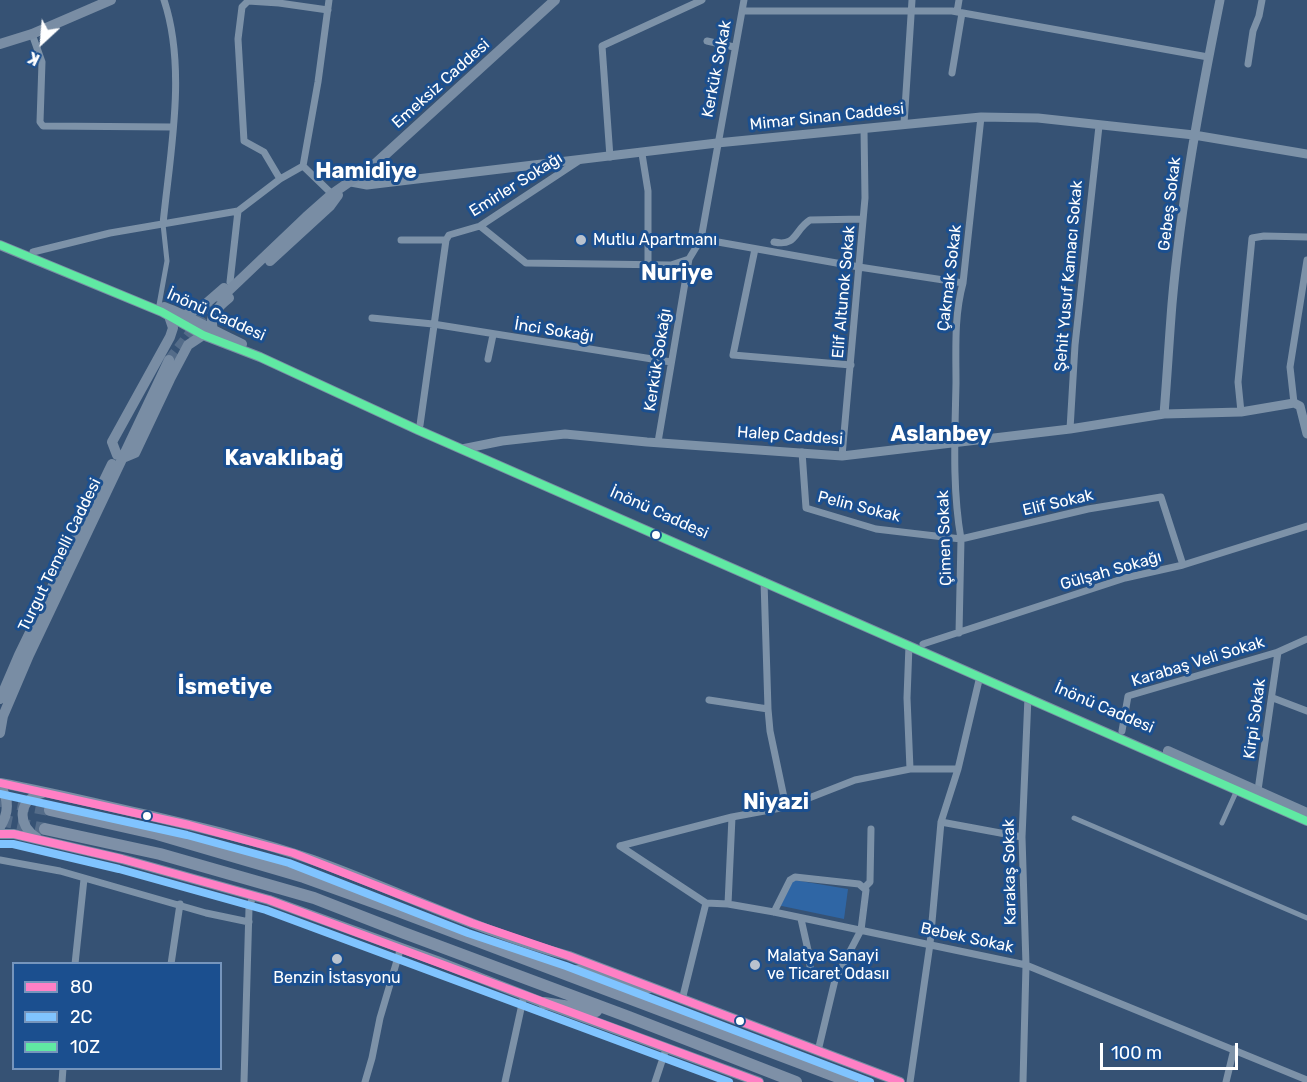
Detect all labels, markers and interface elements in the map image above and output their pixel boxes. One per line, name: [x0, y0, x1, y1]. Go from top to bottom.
north arrow: [12, 12, 72, 72]
street label: Kerkük Sokak: [698, 19, 736, 119]
street label: Emeksiz Caddesi: [388, 35, 494, 133]
text: K: [25, 48, 43, 69]
street label: Mimar Sinan Caddesi: [749, 99, 905, 135]
street label: Emirler Sokağı: [466, 149, 566, 221]
street label: Gebeş Sokak: [1155, 156, 1185, 252]
district label: Hamidiye: [315, 159, 417, 185]
street label: Şehit Yusuf Kamacı Sokak: [1051, 180, 1087, 372]
street label: Çakmak Sokak: [934, 224, 966, 332]
street label: Elif Altunok Sokak: [829, 225, 859, 359]
place label: Mutlu Apartmanı: [593, 230, 717, 250]
marker: Mutlu Apartmanı: [574, 233, 588, 247]
district label: Nuriye: [641, 261, 713, 287]
street label: İnönü Caddesi: [164, 285, 268, 345]
street label: Kerkük Sokağı: [640, 307, 676, 413]
street label: İnci Sokağı: [513, 315, 595, 347]
district label: Aslanbey: [891, 422, 991, 448]
street label: Halep Caddesi: [736, 423, 844, 449]
district label: Kavaklıbağ: [225, 446, 343, 472]
street label: Turgut Temelli Caddesi: [15, 475, 105, 635]
street label: İnönü Caddesi: [607, 483, 711, 543]
street label: Elif Sokak: [1021, 486, 1095, 520]
street label: Pelin Sokak: [816, 487, 902, 527]
street label: Çimen Sokak: [934, 490, 956, 586]
unlabelled marker: [650, 529, 662, 541]
street label: Gülşah Sokağı: [1058, 547, 1164, 595]
street label: Karabaş Veli Sokak: [1129, 633, 1267, 691]
district label: İsmetiye: [178, 675, 272, 701]
street label: Kirpi Sokak: [1240, 677, 1270, 761]
street label: İnönü Caddesi: [1051, 678, 1157, 738]
district label: Niyazi: [743, 790, 809, 816]
unlabelled marker: [141, 810, 153, 822]
street label: Karakaş Sokak: [999, 819, 1021, 925]
street label: Bebek Sokak: [919, 919, 1015, 957]
place label: Malatya Sanayi ve Ticaret Odasıı: [767, 946, 889, 984]
marker: Benzin İstasyonu: [330, 952, 344, 966]
marker: Malatya Sanayi ve Ticaret Odasıı: [748, 958, 762, 972]
legend: [12, 962, 222, 1070]
place label: Benzin İstasyonu: [273, 968, 401, 988]
text: 80: [70, 976, 93, 998]
text: 2C: [70, 1006, 93, 1028]
unlabelled marker: [734, 1015, 746, 1027]
scale bar: [1103, 1031, 1241, 1069]
text: 10Z: [70, 1036, 100, 1058]
text: 100 m: [1111, 1042, 1162, 1064]

